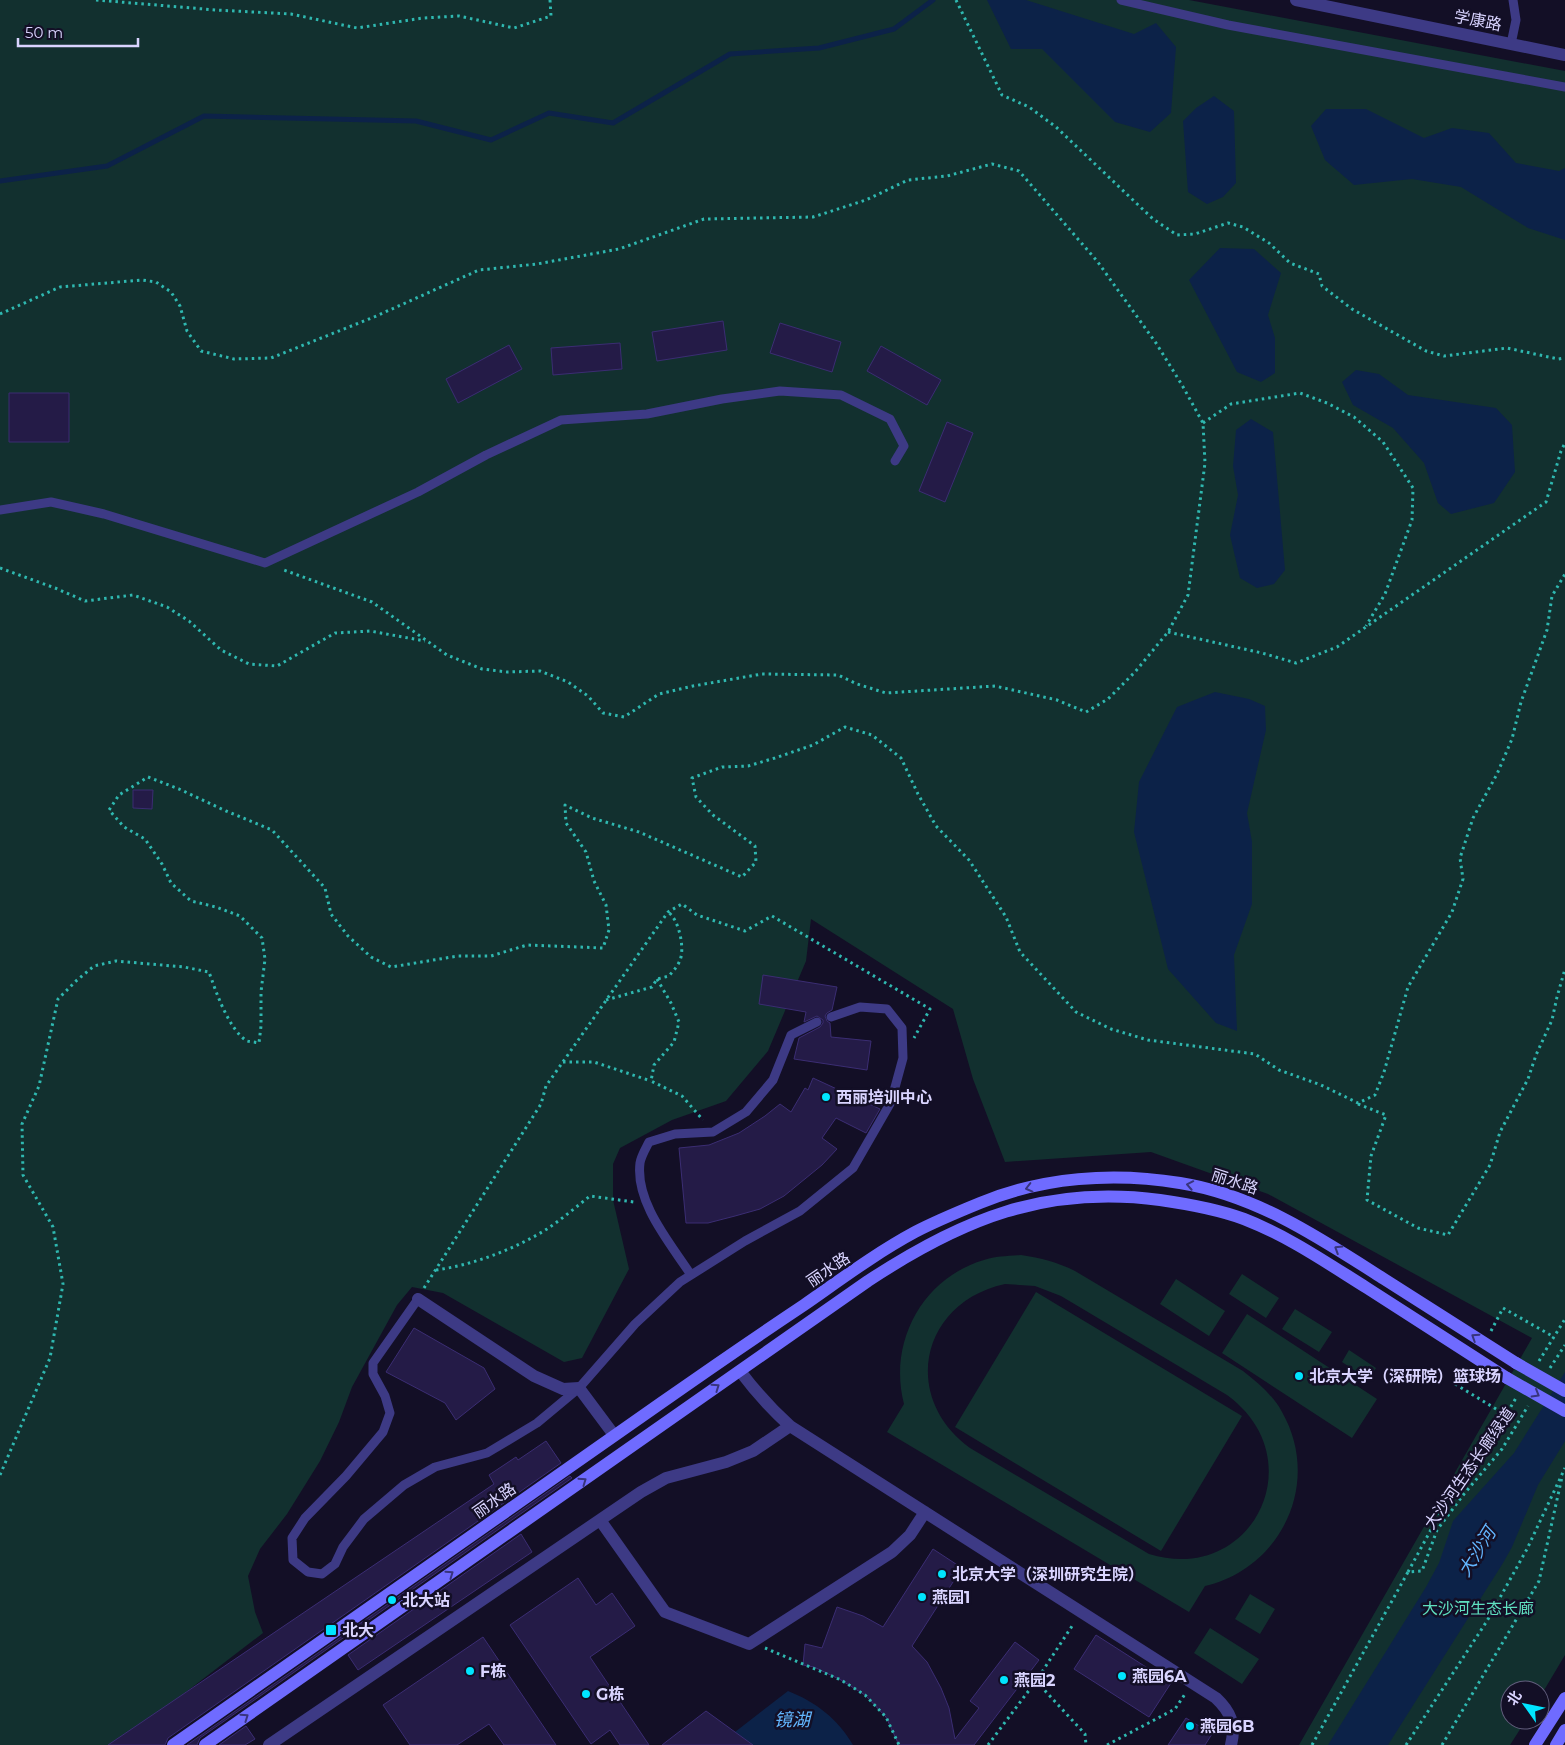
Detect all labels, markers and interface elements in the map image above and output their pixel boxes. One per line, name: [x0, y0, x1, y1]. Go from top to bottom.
street label: 学康路: [1453, 7, 1503, 34]
scale bar: [18, 15, 138, 47]
text: 50 m: [25, 23, 63, 42]
place label: 西丽培训中心: [836, 1088, 932, 1107]
marker: 西丽培训中心: [820, 1091, 832, 1103]
street label: 丽水路: [1209, 1165, 1261, 1198]
one-way arrow: [1186, 1180, 1195, 1190]
one-way arrow: [1025, 1182, 1034, 1193]
one-way arrow: [1334, 1246, 1343, 1256]
street label: 丽水路: [803, 1248, 853, 1291]
one-way arrow: [1471, 1334, 1481, 1343]
place label: 北京大学（深研院）篮球场: [1309, 1367, 1501, 1386]
marker: 北京大学（深研院）篮球场: [1293, 1370, 1305, 1382]
one-way arrow: [710, 1384, 720, 1393]
one-way arrow: [1531, 1388, 1540, 1398]
street label: 大沙河生态长廊绿道: [1420, 1404, 1518, 1533]
one-way arrow: [577, 1478, 587, 1487]
street label: 丽水路: [469, 1479, 519, 1522]
water label: 大沙河: [1453, 1521, 1502, 1581]
place label: 北京大学（深圳研究生院）: [952, 1565, 1144, 1584]
marker: 北京大学（深圳研究生院）: [936, 1568, 948, 1580]
one-way arrow: [444, 1571, 454, 1580]
place label: 燕园1: [932, 1588, 970, 1607]
place label: 北大站: [402, 1591, 450, 1610]
marker: 燕园1: [916, 1591, 928, 1603]
marker: 北大站: [386, 1594, 398, 1606]
park label: 大沙河生态长廊: [1422, 1599, 1534, 1618]
place label: 北大: [342, 1621, 374, 1640]
marker: 北大: [324, 1623, 338, 1637]
place label: F栋: [480, 1662, 506, 1681]
marker: F栋: [464, 1665, 476, 1677]
place label: 燕园6A: [1132, 1667, 1187, 1686]
marker: 燕园6A: [1116, 1670, 1128, 1682]
place label: 燕园2: [1014, 1671, 1055, 1690]
marker: 燕园2: [998, 1674, 1010, 1686]
north arrow: [1500, 1680, 1550, 1730]
place label: G栋: [596, 1685, 624, 1704]
text: 北: [1503, 1687, 1525, 1709]
marker: G栋: [580, 1688, 592, 1700]
water label: 镜湖: [774, 1709, 813, 1731]
one-way arrow: [239, 1714, 249, 1723]
place label: 燕园6B: [1200, 1717, 1254, 1736]
marker: 燕园6B: [1184, 1720, 1196, 1732]

